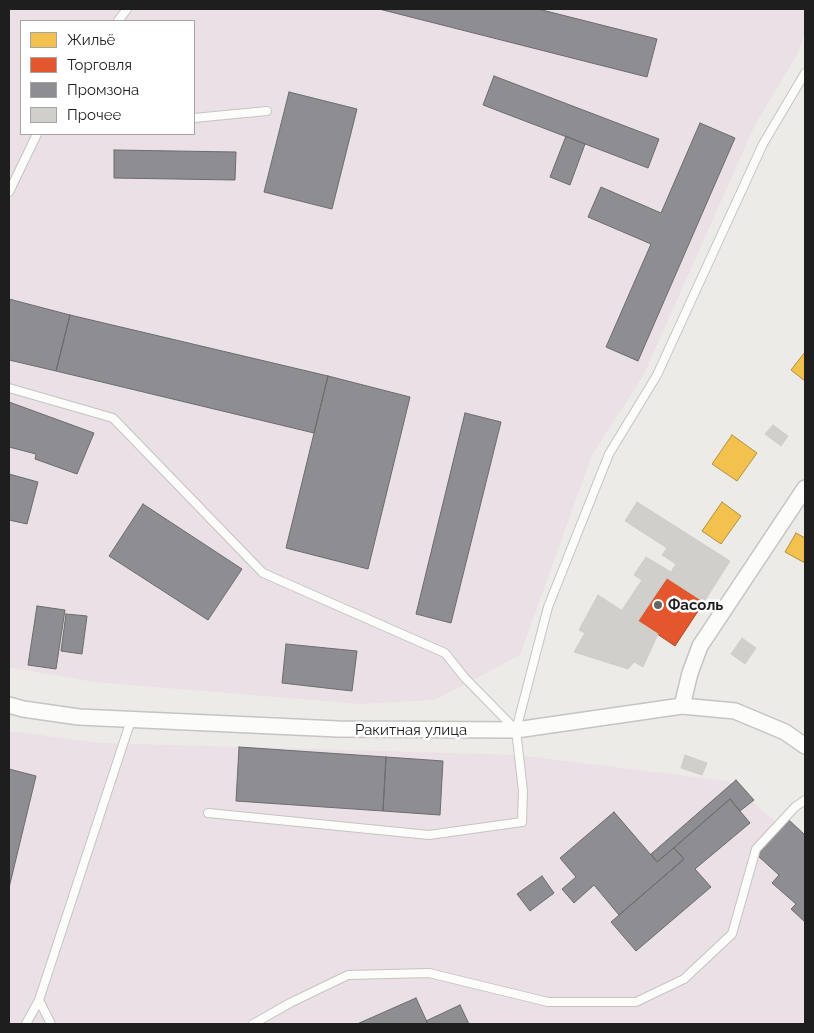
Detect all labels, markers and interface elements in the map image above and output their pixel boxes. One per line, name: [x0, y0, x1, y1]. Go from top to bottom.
legend: [20, 20, 195, 135]
text: Жильё: [67, 31, 115, 49]
text: Торговля: [67, 56, 132, 74]
text: Промзона: [67, 81, 139, 99]
text: Прочее: [67, 106, 121, 124]
place label: Фасоль: [668, 596, 723, 614]
marker: Фасоль: [652, 599, 664, 611]
street label: Ракитная улица: [355, 721, 467, 739]

